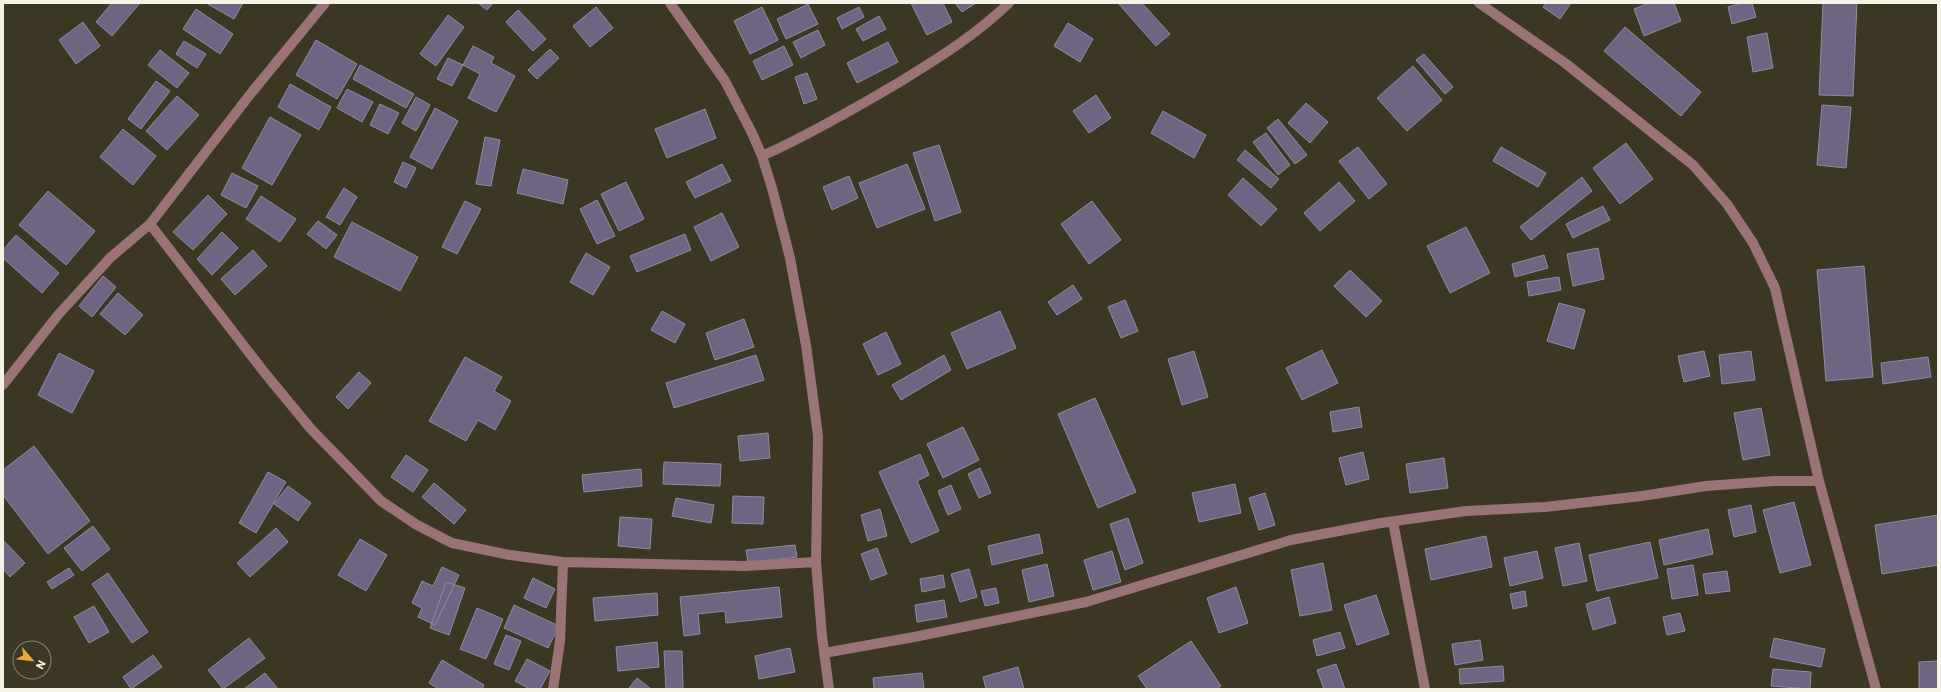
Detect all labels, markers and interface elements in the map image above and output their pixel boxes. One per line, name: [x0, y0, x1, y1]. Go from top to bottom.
north arrow: [12, 640, 52, 680]
text: N: [34, 658, 49, 672]

